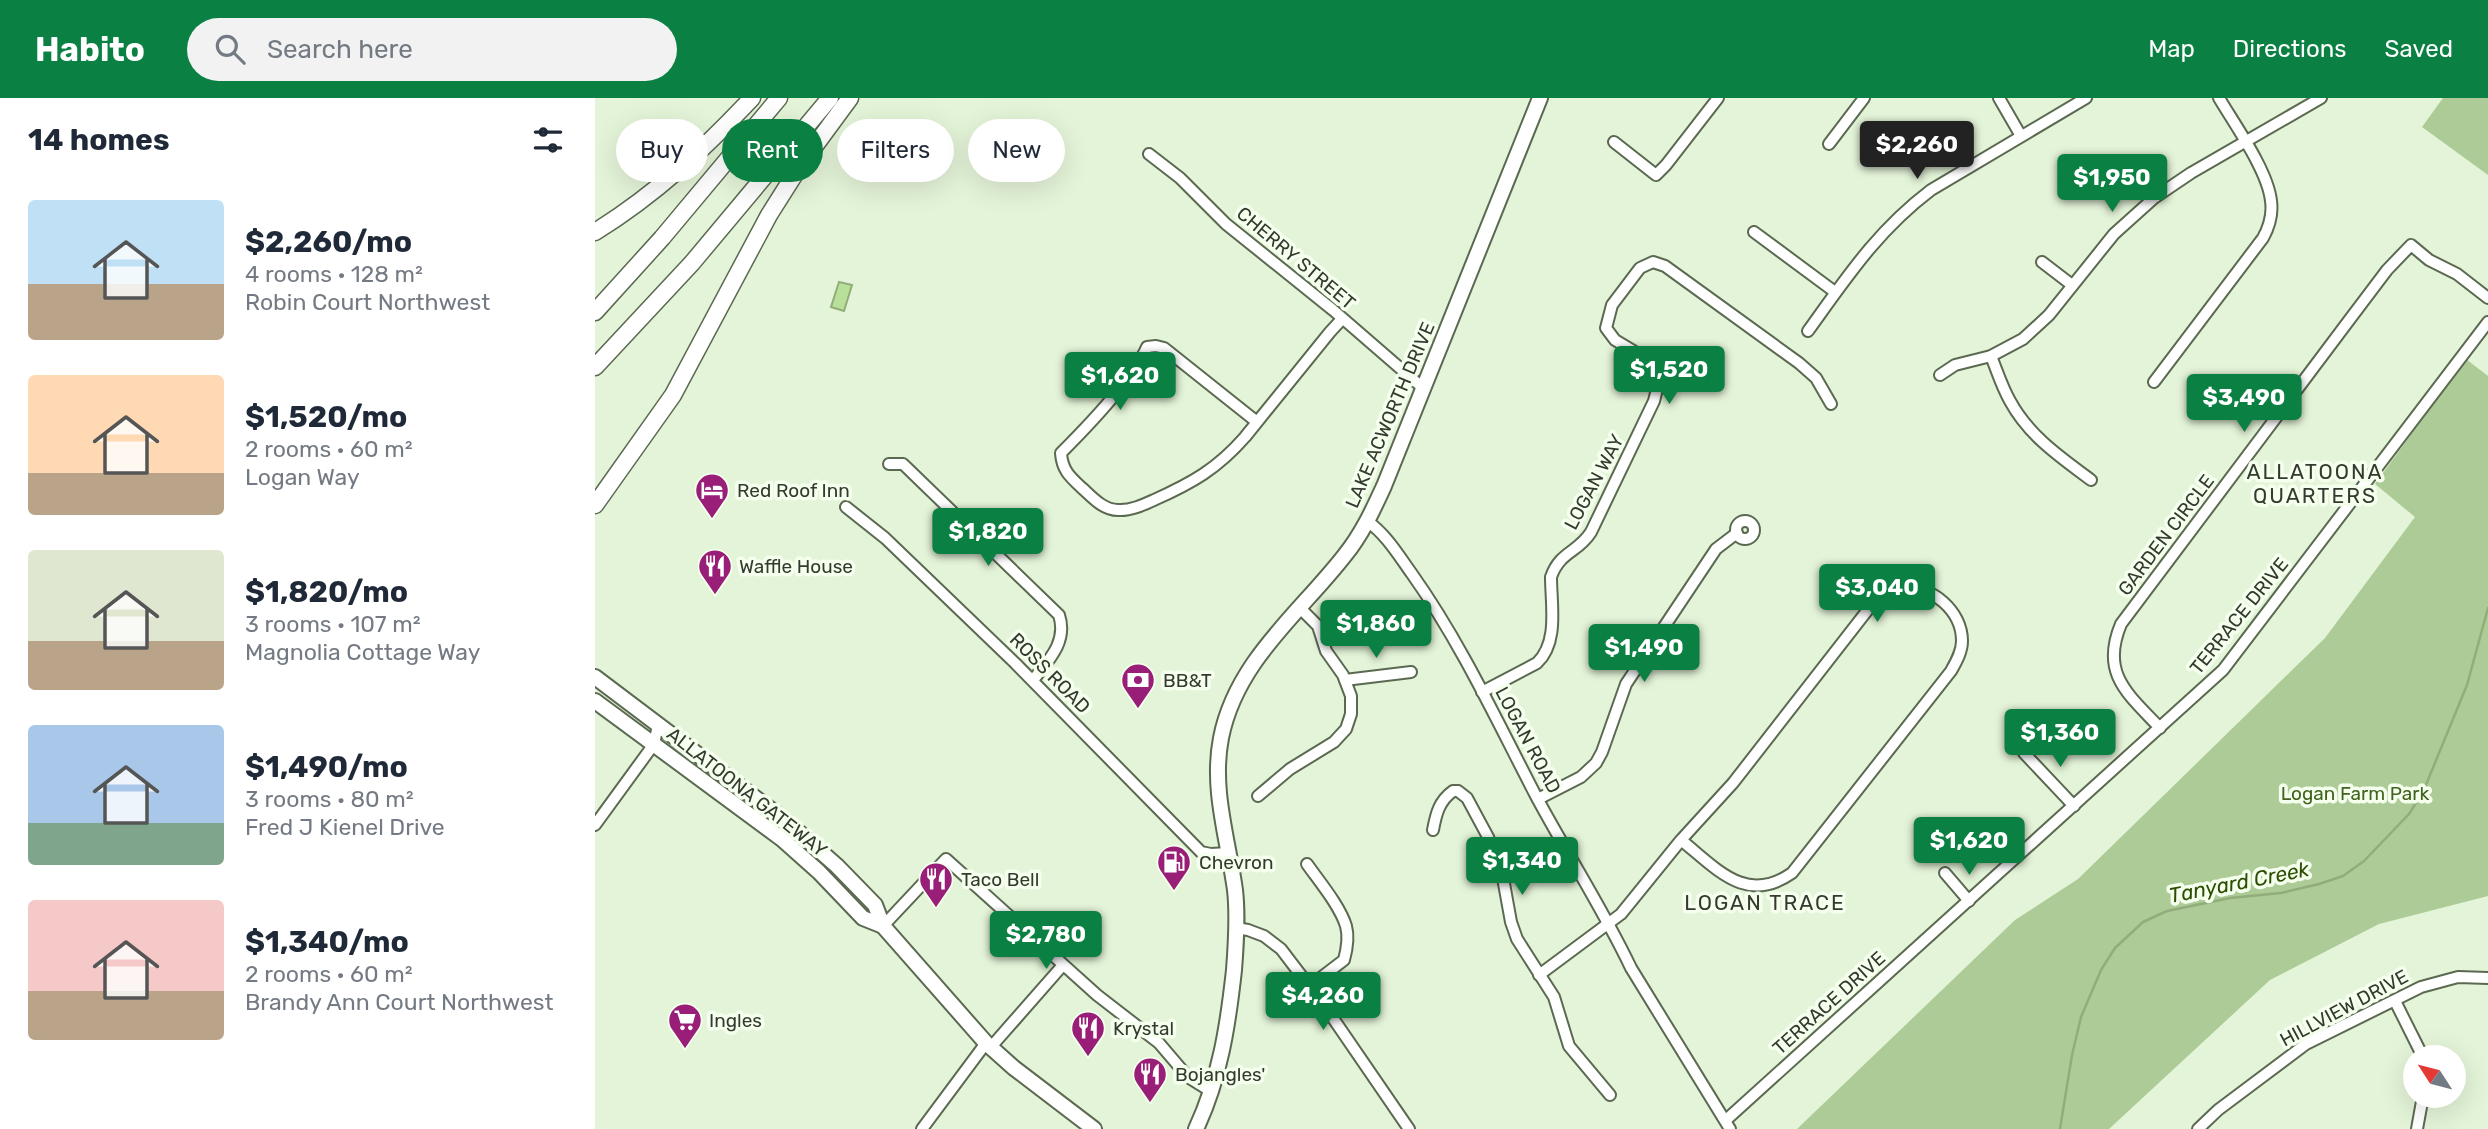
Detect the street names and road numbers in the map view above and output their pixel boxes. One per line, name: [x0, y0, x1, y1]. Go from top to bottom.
street label: CHERRY STREET: [1232, 202, 1360, 314]
street label: LAKE ACWORTH DRIVE: [1340, 319, 1440, 511]
street label: LOGAN WAY: [1559, 430, 1629, 534]
street label: GARDEN CIRCLE: [2113, 470, 2219, 600]
street label: TERRACE DRIVE: [2185, 553, 2293, 679]
street label: ROSS ROAD: [1005, 628, 1095, 718]
street label: LOGAN ROAD: [1490, 683, 1566, 797]
street label: ALLATOONA GATEWAY: [662, 722, 832, 862]
street label: TERRACE DRIVE: [1768, 946, 1890, 1060]
street label: HILLVIEW DRIVE: [2276, 965, 2412, 1051]

